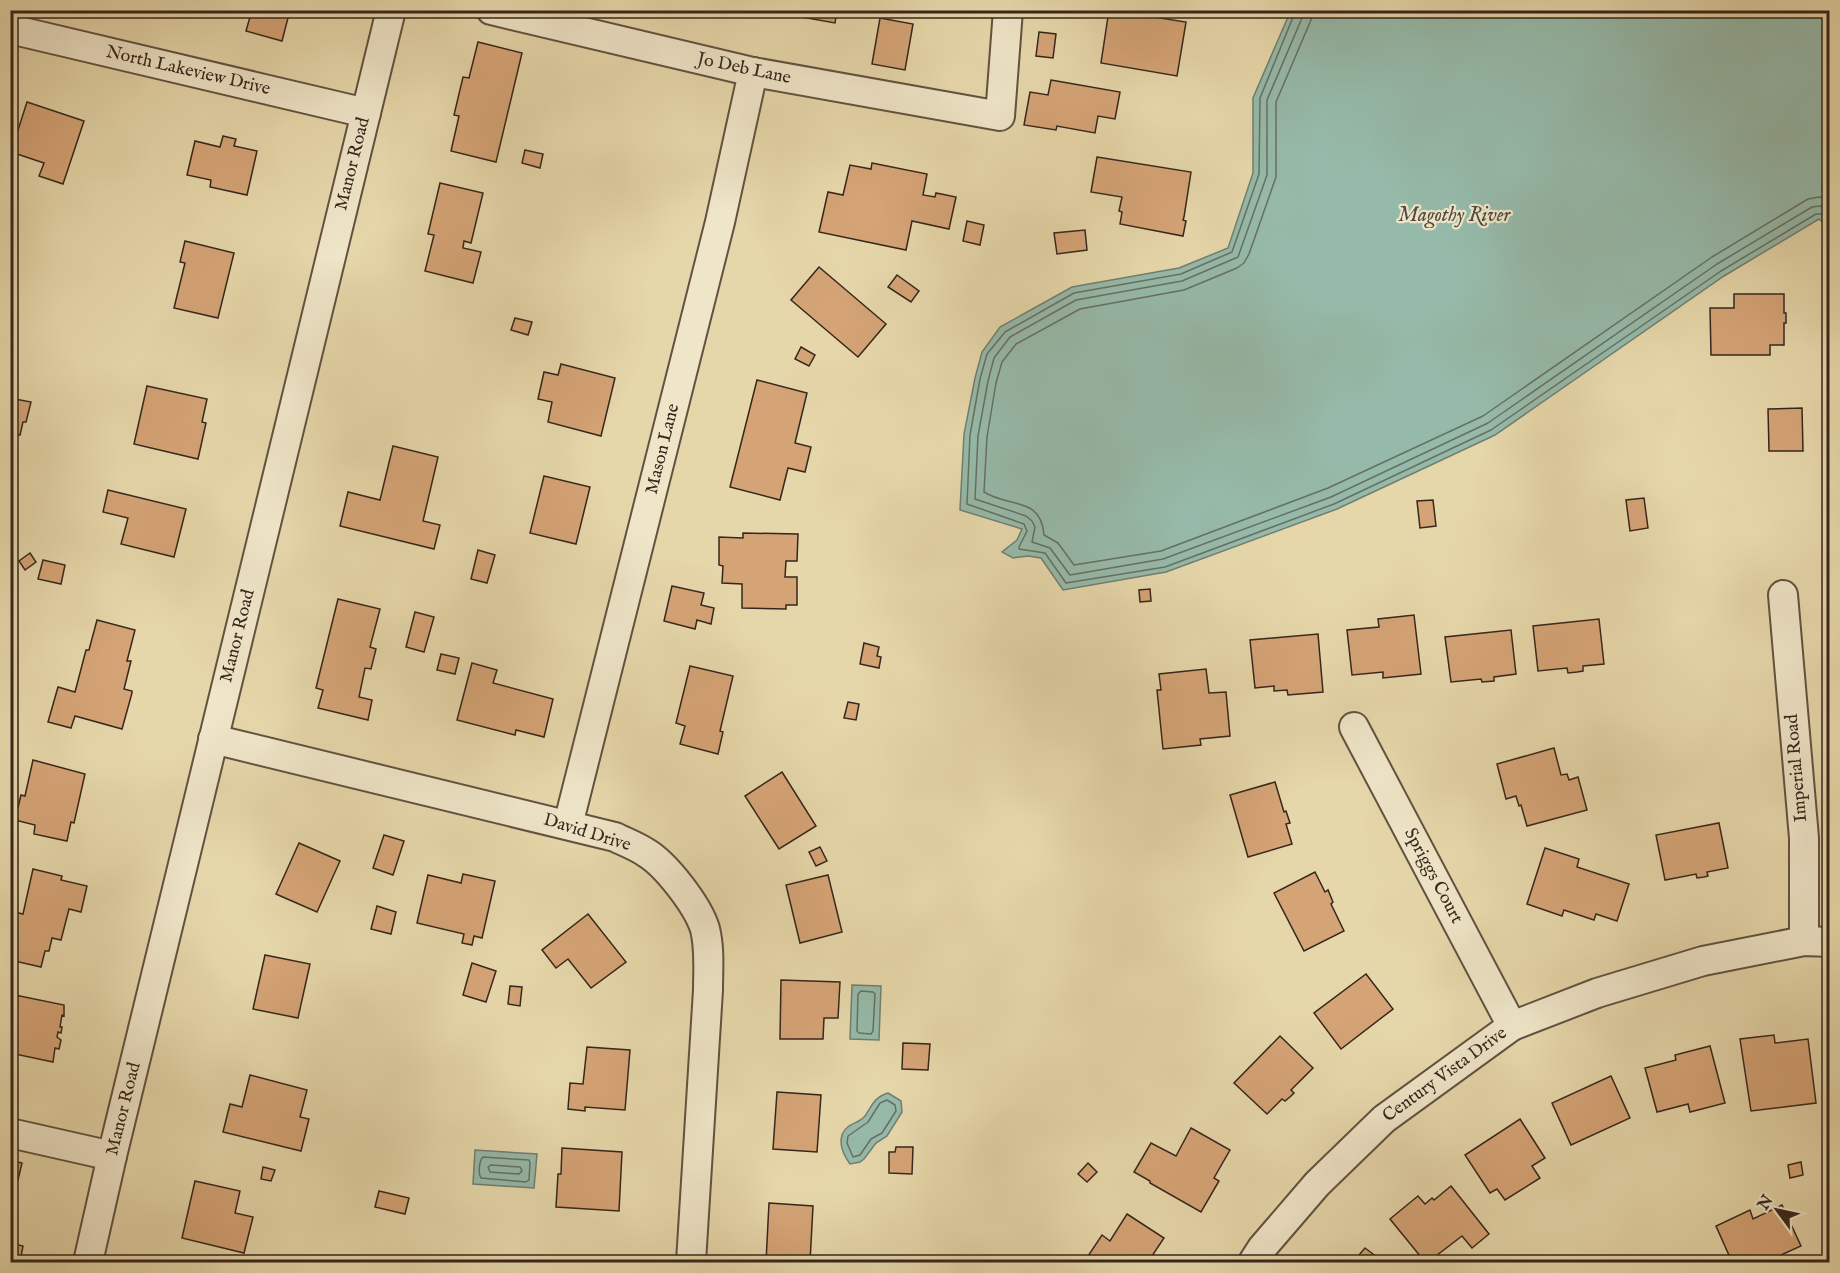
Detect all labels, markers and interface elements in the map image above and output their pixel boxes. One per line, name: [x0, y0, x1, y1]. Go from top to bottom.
street label: North Lakeview Drive: [104, 41, 272, 101]
street label: Jo Deb Lane: [693, 47, 793, 90]
street label: Manor Road: [330, 115, 376, 213]
water label: Magothy River: [1398, 203, 1511, 229]
street label: Mason Lane: [641, 401, 685, 497]
street label: Manor Road: [215, 587, 261, 685]
street label: Imperial Road: [1781, 713, 1813, 823]
street label: David Drive: [541, 809, 633, 857]
street label: Spriggs Court: [1398, 824, 1468, 928]
street label: Century Vista Drive: [1378, 1022, 1512, 1128]
street label: Manor Road: [101, 1060, 147, 1158]
north arrow: [1747, 1180, 1807, 1240]
text: N: [1753, 1192, 1778, 1215]

